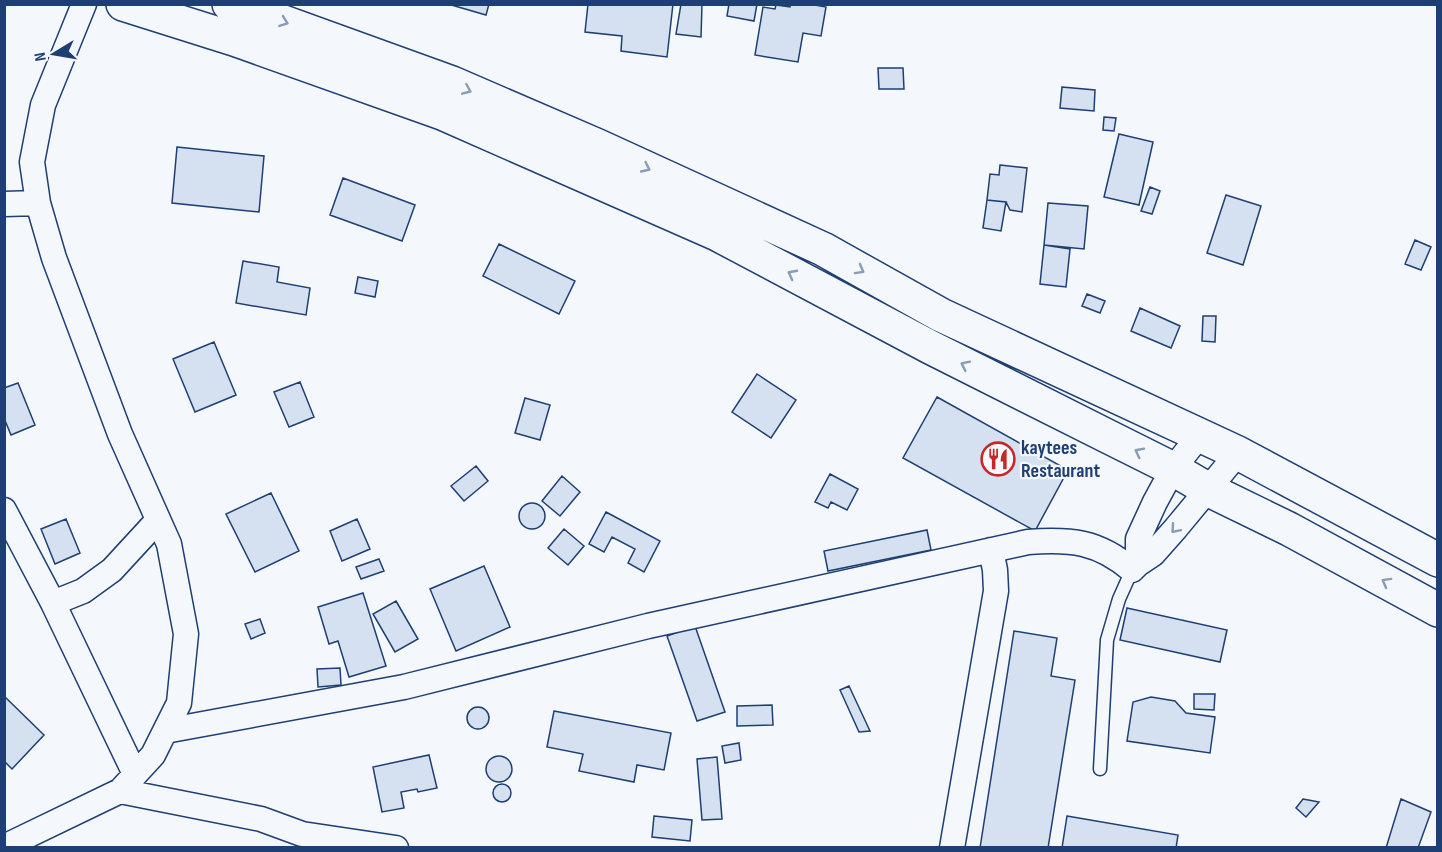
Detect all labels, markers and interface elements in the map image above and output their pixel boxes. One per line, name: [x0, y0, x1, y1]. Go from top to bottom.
one-way arrow: [278, 15, 289, 28]
north arrow: [24, 24, 84, 84]
text: N: [31, 51, 51, 63]
one-way arrow: [461, 83, 472, 95]
one-way arrow: [639, 161, 650, 173]
one-way arrow: [854, 263, 864, 274]
one-way arrow: [788, 270, 799, 281]
one-way arrow: [961, 361, 971, 372]
place label: kaytees Restaurant: [1021, 436, 1100, 483]
restaurant icon: kaytees Restaurant: [980, 441, 1016, 477]
one-way arrow: [1135, 448, 1146, 459]
one-way arrow: [1171, 522, 1182, 533]
one-way arrow: [1382, 578, 1392, 589]

